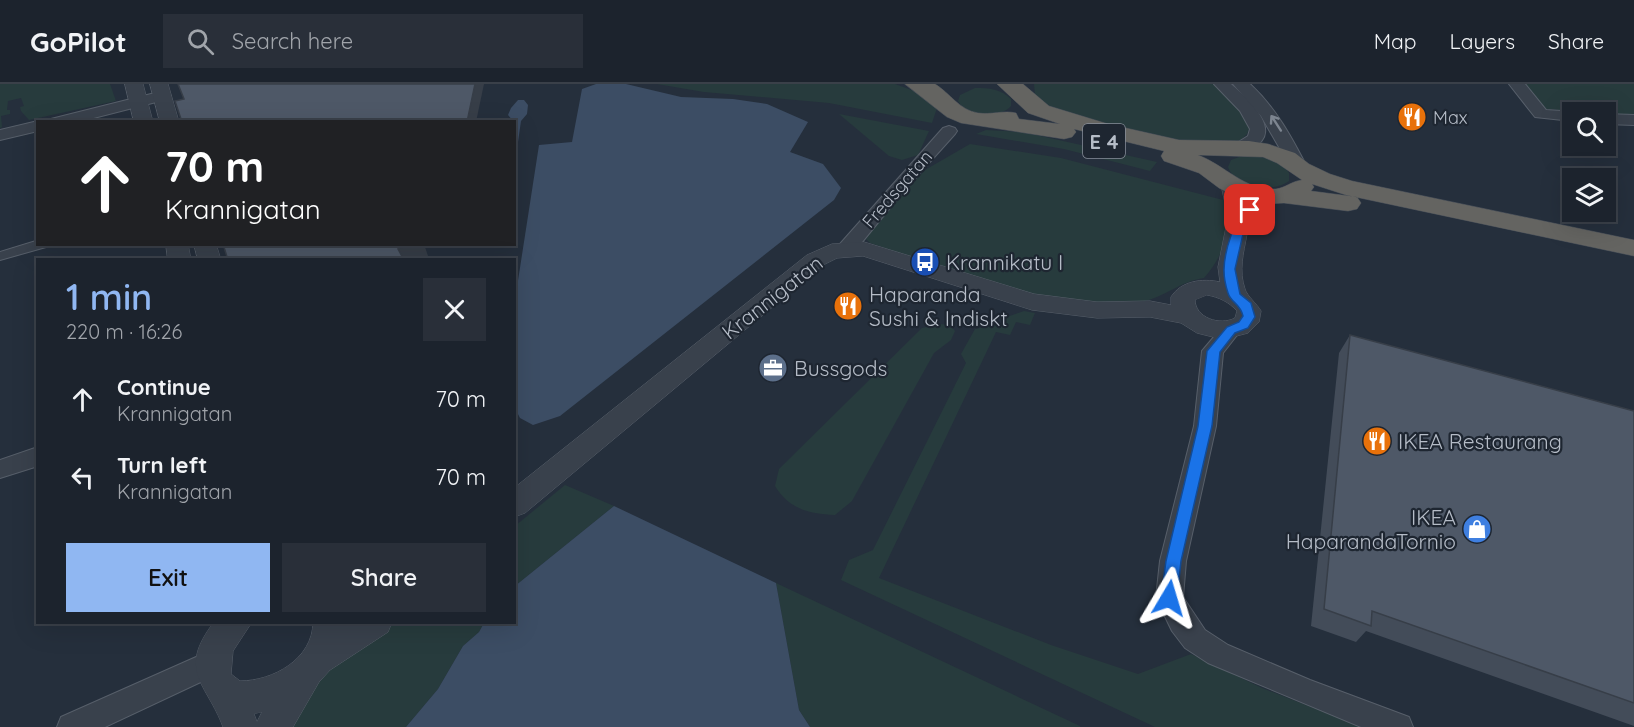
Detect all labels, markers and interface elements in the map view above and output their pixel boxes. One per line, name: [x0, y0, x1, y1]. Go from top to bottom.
search box: [163, 14, 583, 68]
text: GoPilot: [30, 24, 127, 59]
icon: search: [184, 25, 217, 58]
text: Search here: [232, 27, 353, 55]
text: Map: [1374, 28, 1417, 54]
text: Layers: [1450, 28, 1515, 54]
text: Share: [1548, 28, 1604, 54]
restaurant icon: Max: [1396, 101, 1428, 133]
map controls: [1562, 102, 1616, 222]
button: search: [1562, 102, 1616, 156]
place label: Max: [1433, 106, 1468, 129]
one-way arrow: [1269, 115, 1281, 132]
road number: E 4: [1083, 124, 1125, 158]
text: 70 m: [165, 140, 264, 193]
icon: ahead: [66, 144, 144, 222]
street label: Fredsgatan: [857, 145, 937, 233]
button: layers: [1562, 168, 1616, 222]
pin: [1224, 184, 1275, 235]
text: Krannigatan: [165, 192, 321, 226]
icon: arrive: [1233, 193, 1266, 226]
bus stop icon: Krannikatu I: [909, 246, 941, 278]
street label: Krannigatan: [716, 249, 828, 345]
place label: Krannikatu I: [946, 249, 1063, 275]
text: 1 min: [66, 274, 152, 319]
button: close: [423, 278, 486, 341]
place label: Haparanda Sushi & Indiskt: [869, 281, 1008, 331]
restaurant icon: Haparanda Sushi & Indiskt: [832, 290, 864, 322]
text: 220 m · 16:26: [66, 319, 182, 344]
office icon: Bussgods: [757, 352, 789, 384]
place label: Bussgods: [794, 355, 887, 381]
text: Continue: [117, 373, 211, 401]
icon: ahead: [66, 383, 99, 416]
text: 70 m: [436, 385, 486, 413]
text: Krannigatan: [117, 401, 232, 426]
restaurant icon: IKEA Restaurang: [1361, 425, 1393, 457]
place label: IKEA Restaurang: [1398, 428, 1562, 454]
text: Turn left: [117, 451, 207, 479]
icon: left: [66, 461, 99, 494]
text: 70 m: [436, 463, 486, 491]
text: Krannigatan: [117, 479, 232, 504]
place label: IKEA HaparandaTornio: [1286, 504, 1456, 554]
shop icon: IKEA HaparandaTornio: [1461, 513, 1493, 545]
button: Exit: [66, 543, 270, 612]
button: Share: [282, 543, 486, 612]
position arrow: [1137, 566, 1201, 630]

